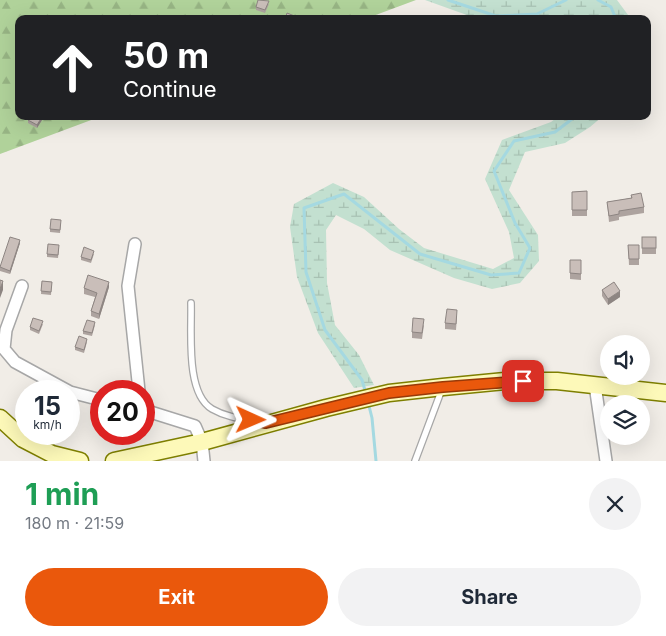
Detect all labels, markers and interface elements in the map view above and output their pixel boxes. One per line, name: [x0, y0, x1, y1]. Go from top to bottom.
text: 50 m: [123, 34, 209, 76]
icon: ahead: [40, 35, 105, 100]
text: Continue: [123, 76, 217, 102]
map controls: [600, 335, 650, 445]
button: sound: [600, 335, 650, 385]
pin: [502, 360, 544, 402]
icon: arrive: [509, 367, 537, 395]
speed limit sign: 20: [90, 380, 155, 445]
text: 15: [34, 391, 61, 421]
position arrow: [224, 393, 276, 445]
button: layers: [600, 395, 650, 445]
text: km/h: [33, 417, 62, 432]
text: 1 min: [25, 476, 99, 512]
button: close: [589, 478, 641, 530]
text: 180 m · 21:59: [25, 513, 124, 533]
button: Exit: [25, 568, 328, 626]
button: Share: [338, 568, 641, 626]

